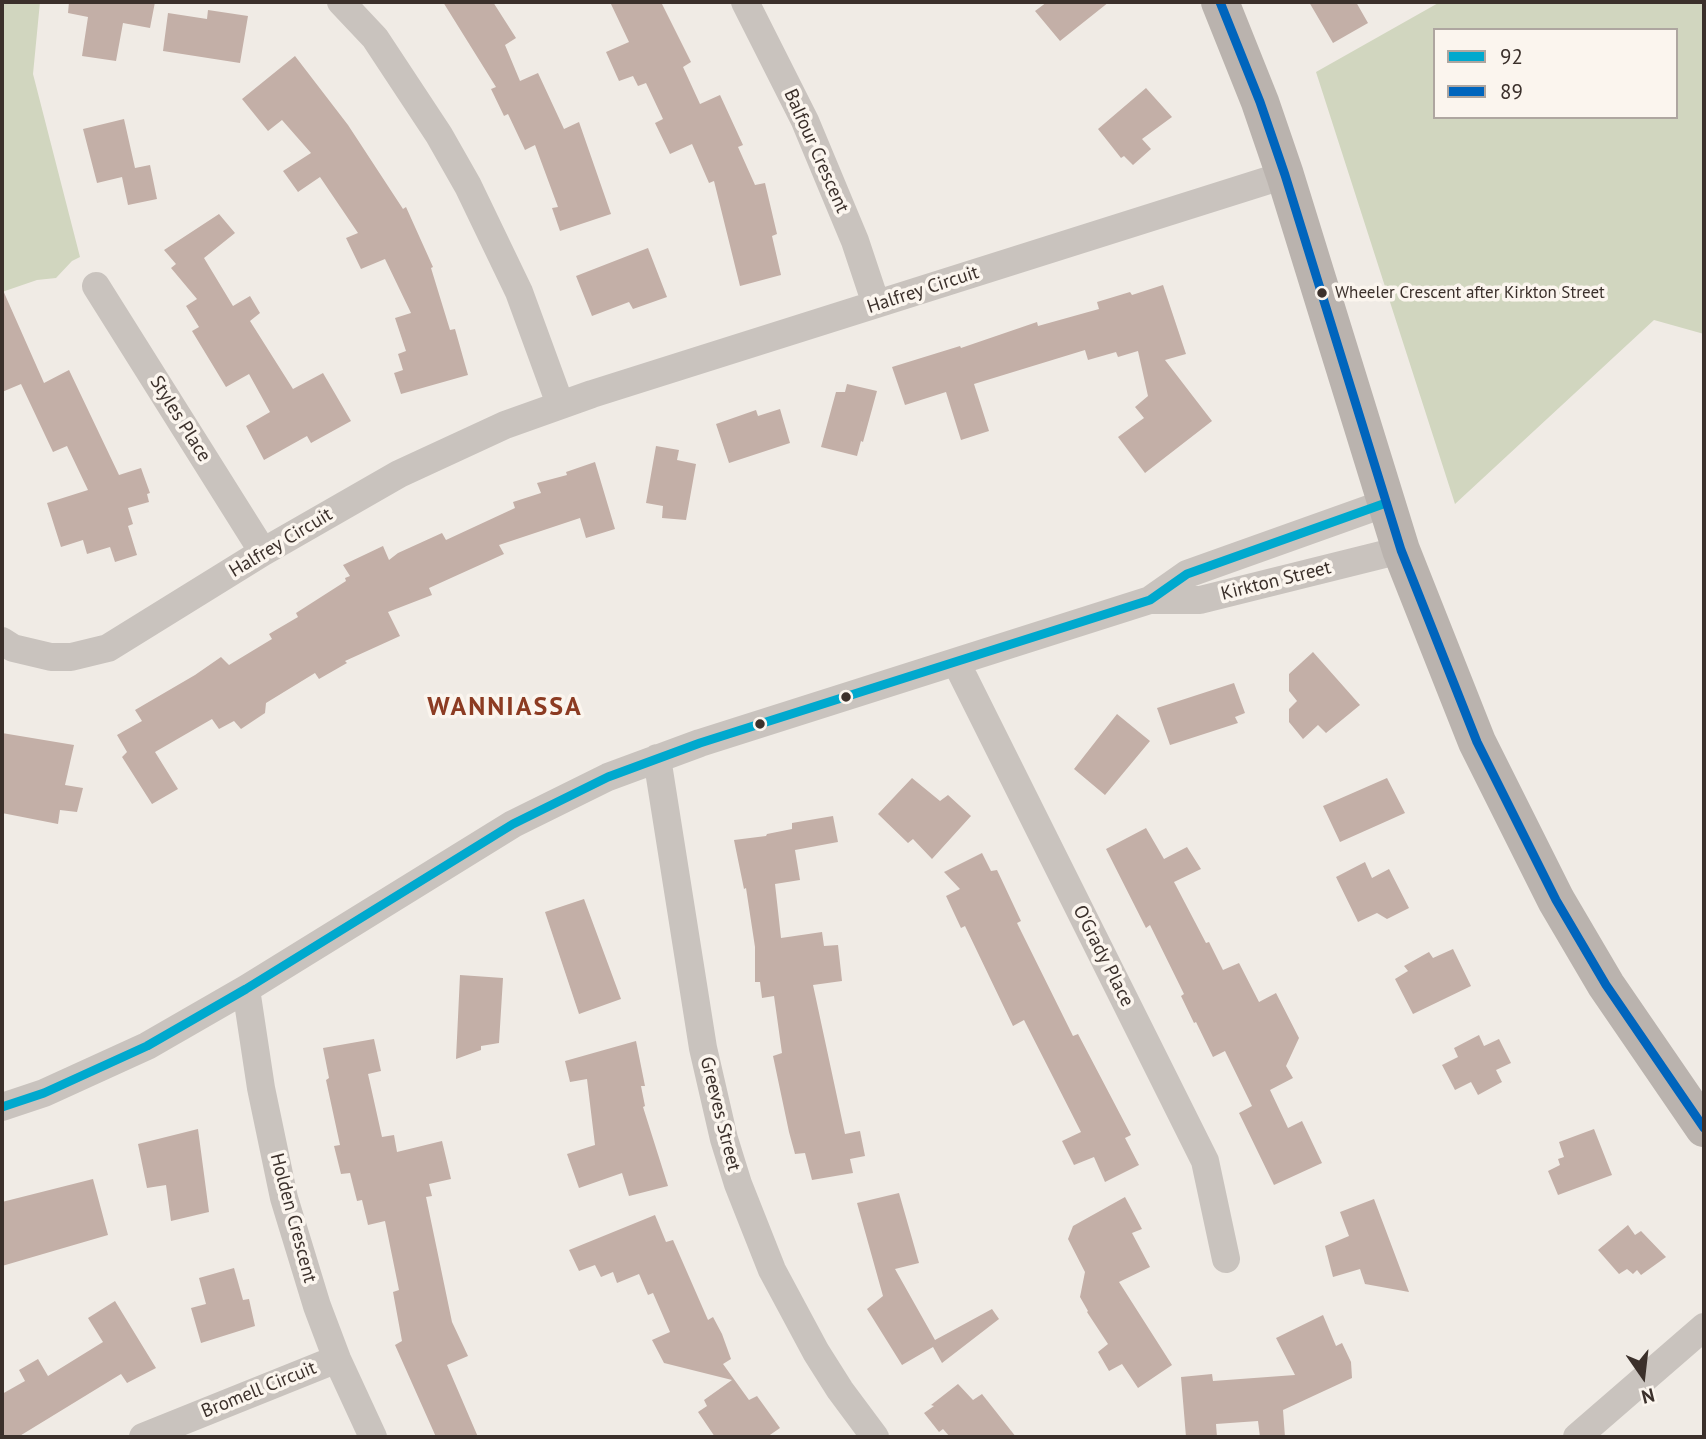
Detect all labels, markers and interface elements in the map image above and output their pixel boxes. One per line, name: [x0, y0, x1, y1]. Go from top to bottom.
legend: [1433, 28, 1678, 119]
text: 92: [1500, 43, 1523, 70]
text: 89: [1500, 78, 1523, 105]
street label: Balfour Crescent: [779, 86, 853, 216]
street label: Halfrey Circuit: [864, 261, 982, 319]
place label: Wheeler Crescent after Kirkton Street: [1335, 283, 1605, 303]
marker: Wheeler Crescent after Kirkton Street: [1315, 286, 1329, 300]
street label: Styles Place: [145, 372, 215, 466]
street label: Halfrey Circuit: [225, 503, 337, 583]
street label: Kirkton Street: [1219, 556, 1333, 606]
unlabelled marker: [839, 690, 853, 704]
district label: WANNIASSA: [428, 692, 582, 724]
unlabelled marker: [753, 717, 767, 731]
street label: O'Grady Place: [1068, 902, 1138, 1010]
street label: Greeves Street: [695, 1054, 745, 1174]
street label: Holden Crescent: [265, 1151, 321, 1285]
north arrow: [1608, 1341, 1678, 1411]
street label: Bromell Circuit: [198, 1357, 320, 1423]
text: N: [1639, 1383, 1657, 1410]

